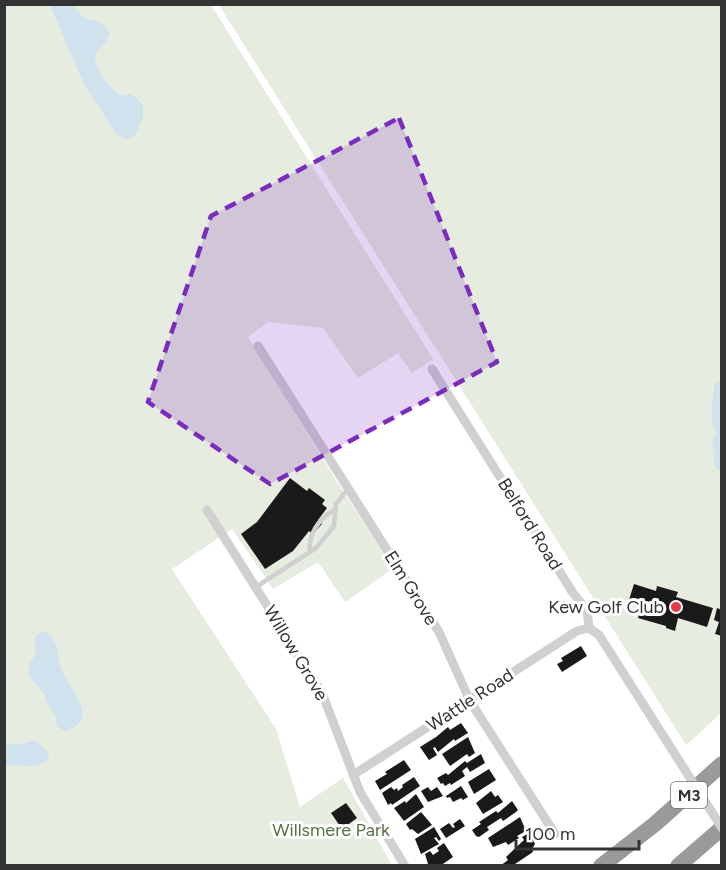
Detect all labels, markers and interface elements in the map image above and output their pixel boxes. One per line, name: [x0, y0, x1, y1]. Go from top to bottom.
street label: Belford Road: [493, 474, 567, 574]
street label: Elm Grove: [380, 547, 442, 629]
place label: Kew Golf Club: [548, 596, 664, 618]
marker: Kew Golf Club: [669, 600, 683, 614]
street label: Willow Grove: [259, 601, 333, 705]
street label: Wattle Road: [422, 664, 518, 736]
road number: M3: [671, 782, 707, 808]
scale bar: [516, 813, 639, 851]
park label: Willsmere Park: [272, 819, 390, 841]
text: 100 m: [525, 823, 575, 845]

